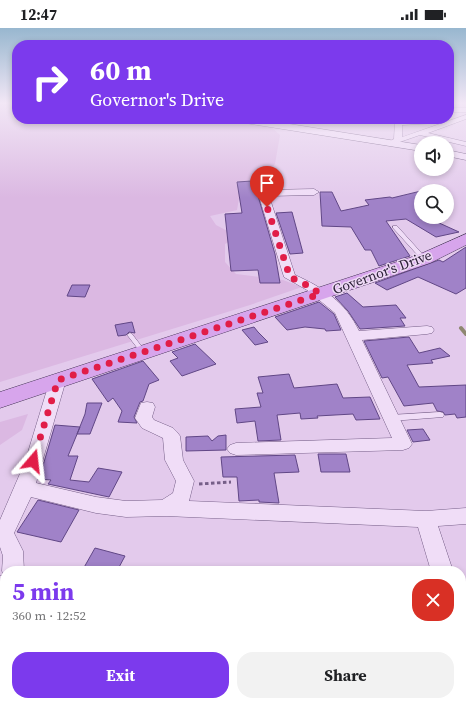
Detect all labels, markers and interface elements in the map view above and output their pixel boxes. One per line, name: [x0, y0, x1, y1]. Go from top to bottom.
text: 12:47: [20, 4, 57, 25]
text: 60 m: [90, 51, 152, 89]
icon: right: [24, 56, 76, 108]
text: Governor's Drive: [90, 87, 224, 112]
map controls: [414, 136, 454, 224]
button: sound: [414, 136, 454, 176]
pin: [250, 166, 284, 207]
icon: arrive: [256, 172, 278, 194]
button: search: [414, 184, 454, 224]
street label: Governor's Drive: [330, 245, 434, 299]
position arrow: [12, 440, 54, 482]
text: 5 min: [12, 575, 74, 608]
button: close: [412, 579, 454, 621]
text: 360 m · 12:52: [12, 607, 86, 624]
button: Exit: [12, 652, 229, 698]
button: Share: [237, 652, 454, 698]

